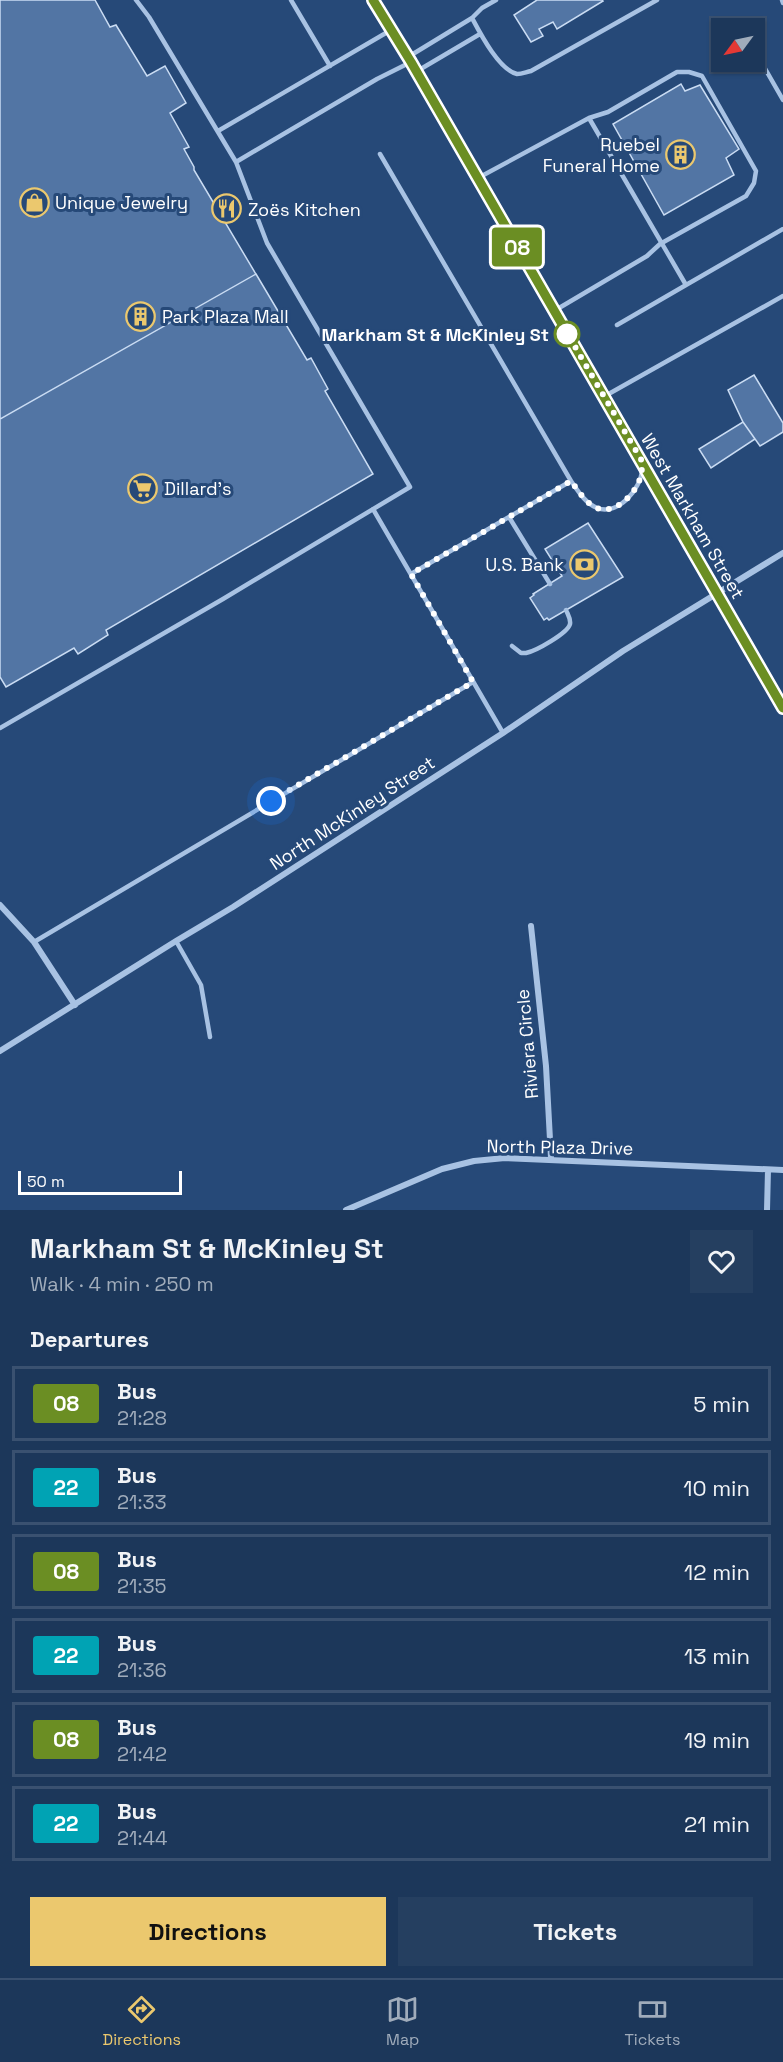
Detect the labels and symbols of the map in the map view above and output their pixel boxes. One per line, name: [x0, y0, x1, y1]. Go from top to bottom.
north arrow: [711, 18, 765, 72]
place label: Ruebel Funeral Home: [543, 133, 660, 177]
building icon: Ruebel Funeral Home: [665, 138, 697, 170]
shop icon: Unique Jewelry: [18, 186, 50, 218]
place label: Unique Jewelry: [55, 191, 188, 214]
restaurant icon: Zoës Kitchen: [211, 193, 243, 225]
place label: Zoës Kitchen: [248, 198, 361, 221]
line badge: 08: [490, 228, 544, 266]
building icon: Park Plaza Mall: [125, 300, 157, 332]
place label: Park Plaza Mall: [162, 305, 289, 328]
marker: Markham St & McKinley St: [554, 321, 580, 347]
place label: Markham St & McKinley St: [322, 323, 549, 346]
street label: West Markham Street: [636, 429, 750, 603]
supermarket icon: Dillard's: [127, 472, 159, 504]
place label: Dillard's: [164, 477, 232, 500]
bank icon: U.S. Bank: [569, 548, 601, 580]
place label: U.S. Bank: [485, 553, 564, 576]
street label: North McKinley Street: [265, 751, 439, 875]
your location: [256, 786, 286, 816]
street label: Riviera Circle: [511, 988, 543, 1100]
street label: North Plaza Drive: [486, 1134, 634, 1160]
scale bar: [18, 1168, 182, 1196]

